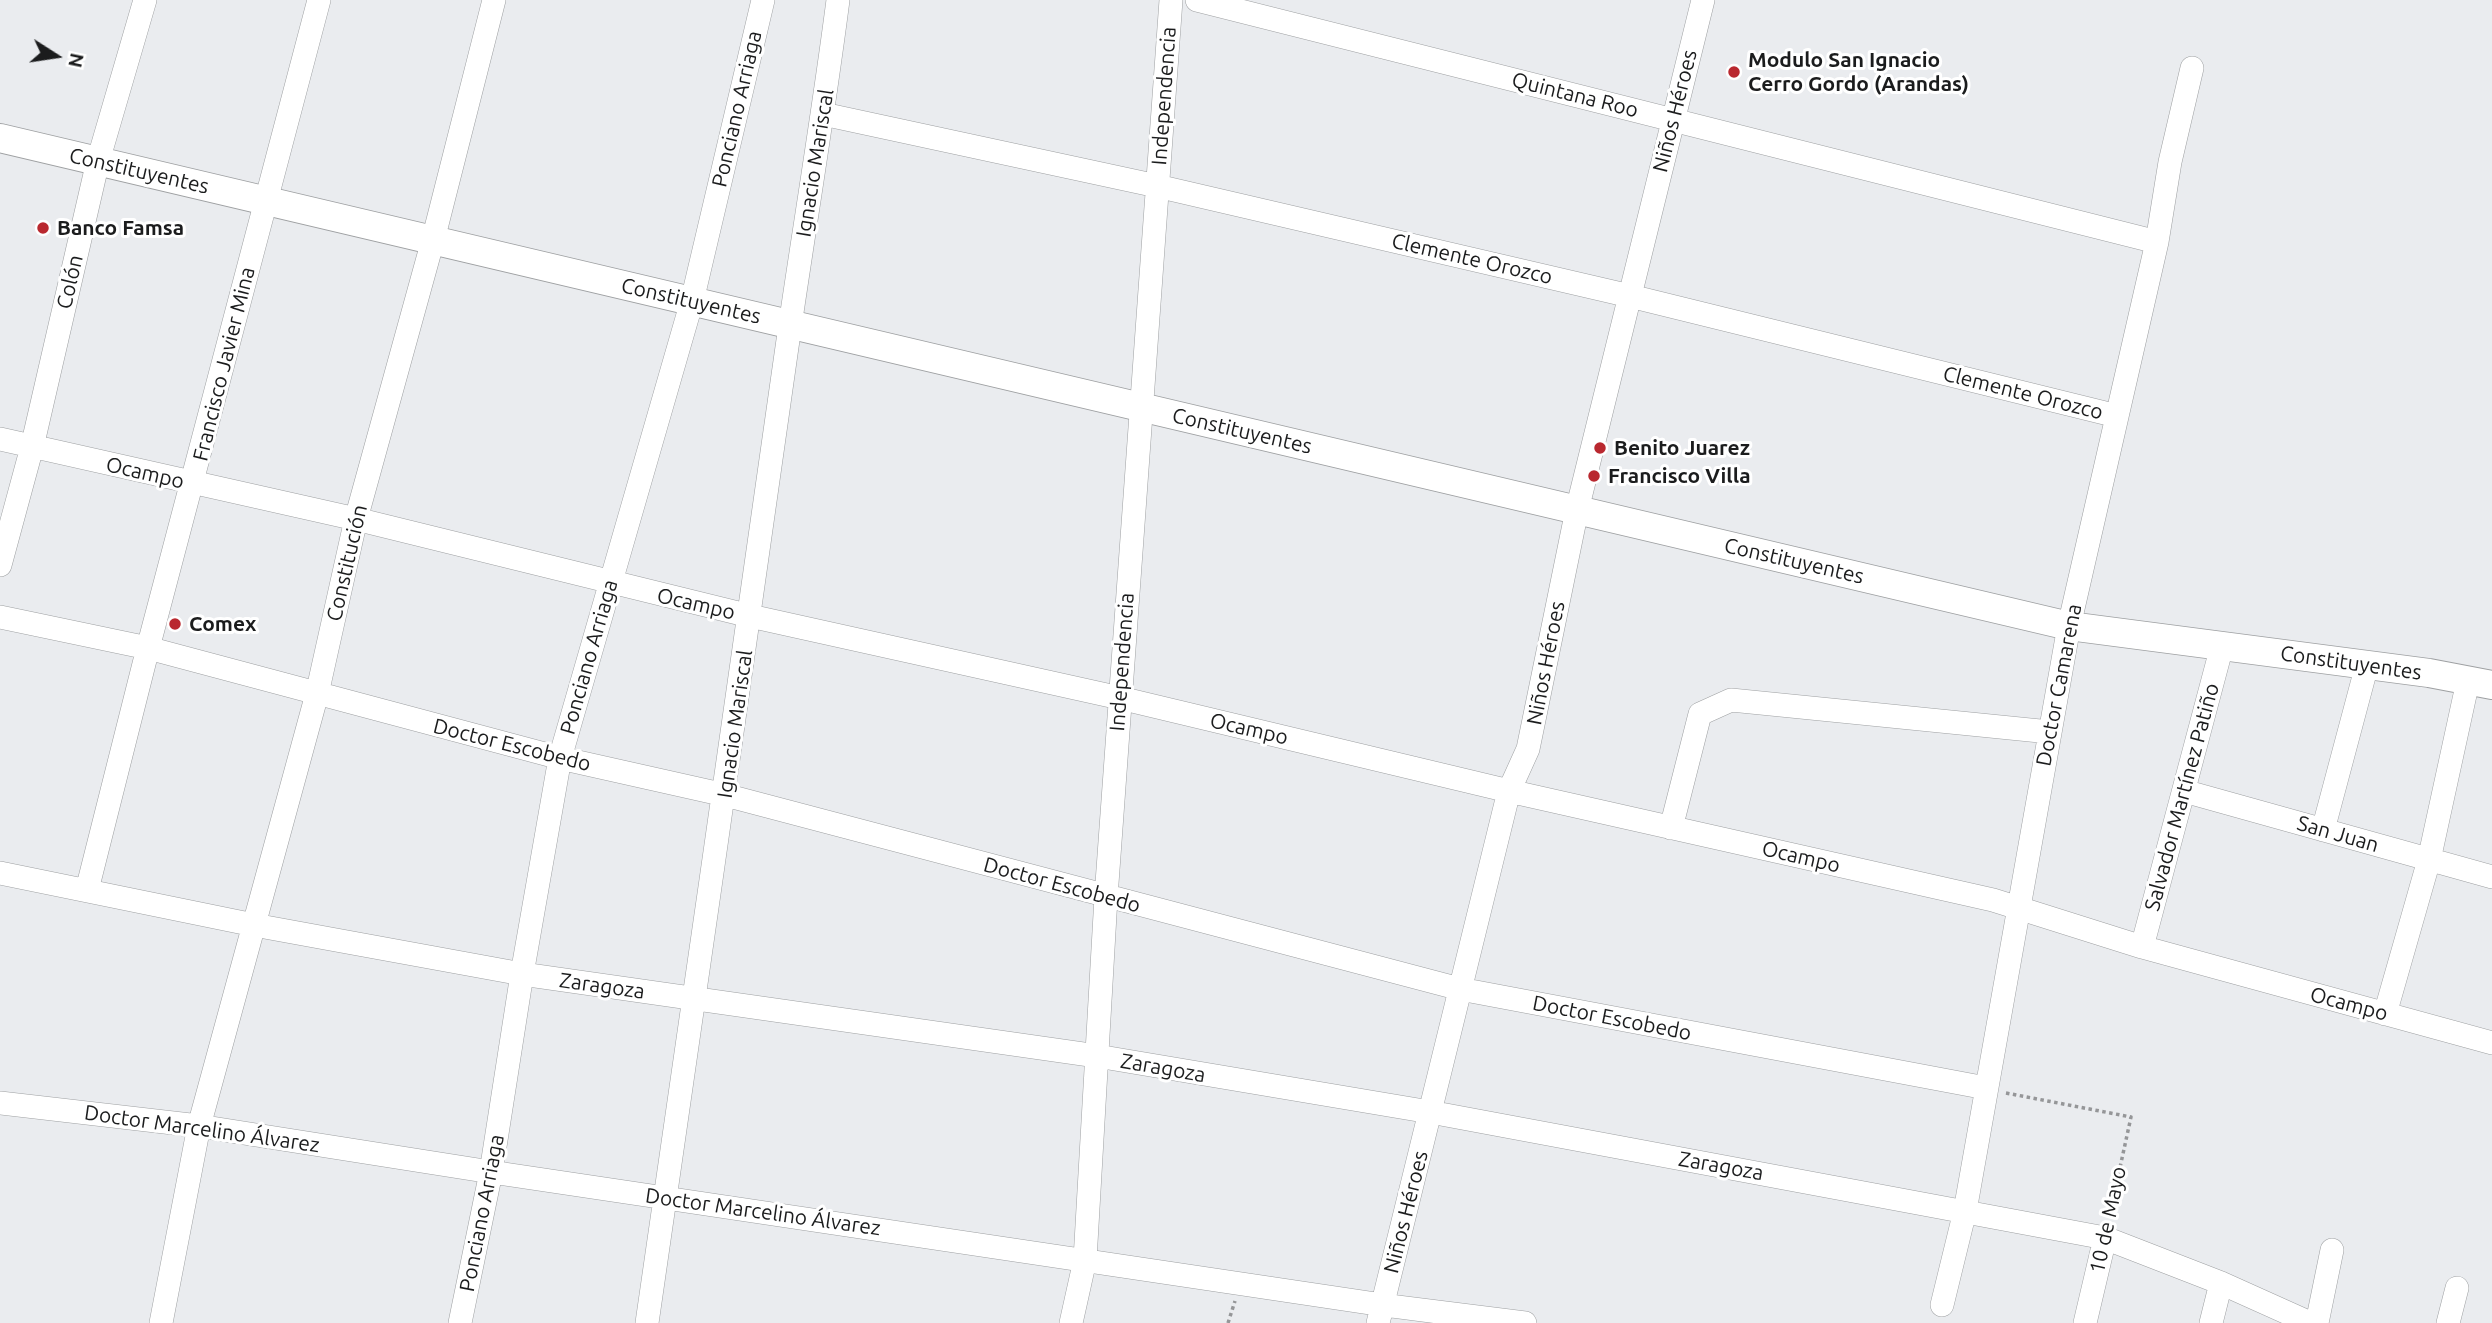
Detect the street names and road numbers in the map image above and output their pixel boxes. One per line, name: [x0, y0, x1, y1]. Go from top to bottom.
street label: Independencia: [1147, 26, 1181, 166]
street label: Ponciano Arriaga: [707, 28, 767, 190]
street label: Niños Héroes: [1648, 47, 1702, 175]
street label: Quintana Roo: [1509, 67, 1641, 123]
street label: Ignacio Mariscal: [791, 87, 839, 239]
street label: Constituyentes: [67, 143, 211, 199]
street label: Clemente Orozco: [1389, 228, 1555, 290]
street label: Colón: [52, 252, 88, 312]
street label: Francisco Javier Mina: [188, 264, 260, 464]
street label: Constituyentes: [619, 273, 763, 329]
street label: Clemente Orozco: [1940, 361, 2106, 425]
street label: Constituyentes: [1170, 403, 1314, 459]
street label: Ocampo: [103, 452, 187, 494]
street label: Constitución: [321, 502, 373, 624]
street label: Constituyentes: [1722, 533, 1866, 589]
street label: Ponciano Arriaga: [555, 577, 623, 737]
street label: Ocampo: [654, 583, 738, 625]
street label: Independencia: [1105, 592, 1139, 732]
street label: Niños Héroes: [1522, 599, 1570, 727]
street label: Doctor Camarena: [2031, 602, 2087, 768]
street label: Constituyentes: [2279, 641, 2423, 685]
street label: Ignacio Mariscal: [712, 648, 758, 800]
street label: Salvador Martínez Patiño: [2139, 680, 2225, 914]
street label: Ocampo: [1207, 708, 1291, 750]
street label: Doctor Escobedo: [431, 713, 593, 777]
street label: San Juan: [2294, 810, 2382, 858]
street label: Ocampo: [1759, 836, 1843, 878]
street label: Doctor Escobedo: [981, 852, 1143, 918]
street label: Zaragoza: [558, 968, 646, 1004]
street label: Ocampo: [2307, 982, 2391, 1026]
street label: Doctor Escobedo: [1530, 990, 1694, 1046]
street label: Zaragoza: [1118, 1048, 1208, 1088]
street label: Doctor Marcelino Álvarez: [83, 1100, 321, 1158]
street label: Ponciano Arriaga: [454, 1132, 510, 1294]
street label: Zaragoza: [1676, 1146, 1766, 1186]
street label: Niños Héroes: [1379, 1148, 1433, 1276]
street label: 10 de Mayo: [2084, 1164, 2132, 1276]
street label: Doctor Marcelino Álvarez: [644, 1183, 882, 1241]

